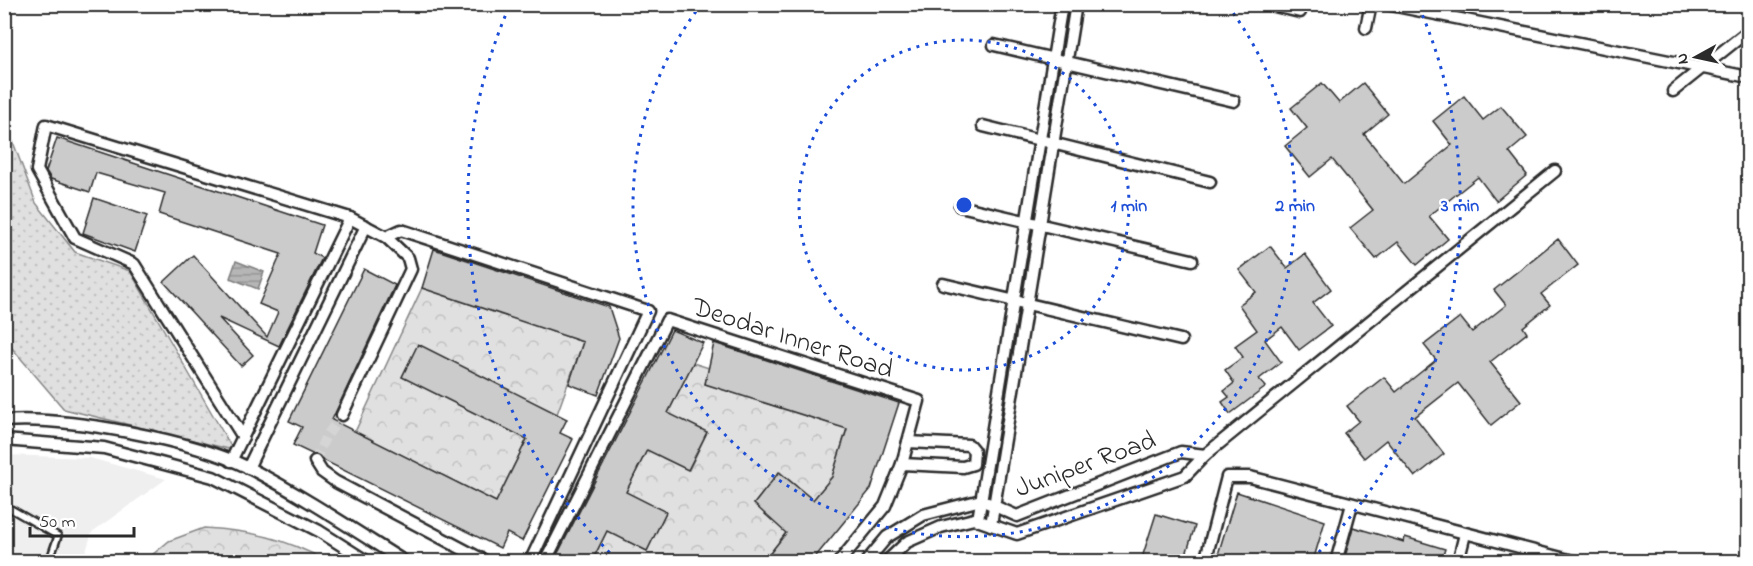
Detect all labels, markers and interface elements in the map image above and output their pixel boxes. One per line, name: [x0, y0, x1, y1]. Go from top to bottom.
north arrow: [1666, 27, 1726, 87]
text: N: [1670, 52, 1696, 66]
text: 1 min: [1111, 194, 1147, 220]
text: 2 min: [1274, 194, 1315, 220]
text: 3 min: [1440, 194, 1479, 220]
centre of rings: [954, 195, 974, 215]
street label: Deodar Inner Road: [686, 288, 898, 390]
street label: Juniper Road: [1010, 422, 1162, 509]
scale bar: [30, 500, 134, 538]
text: 50 m: [39, 510, 76, 536]

